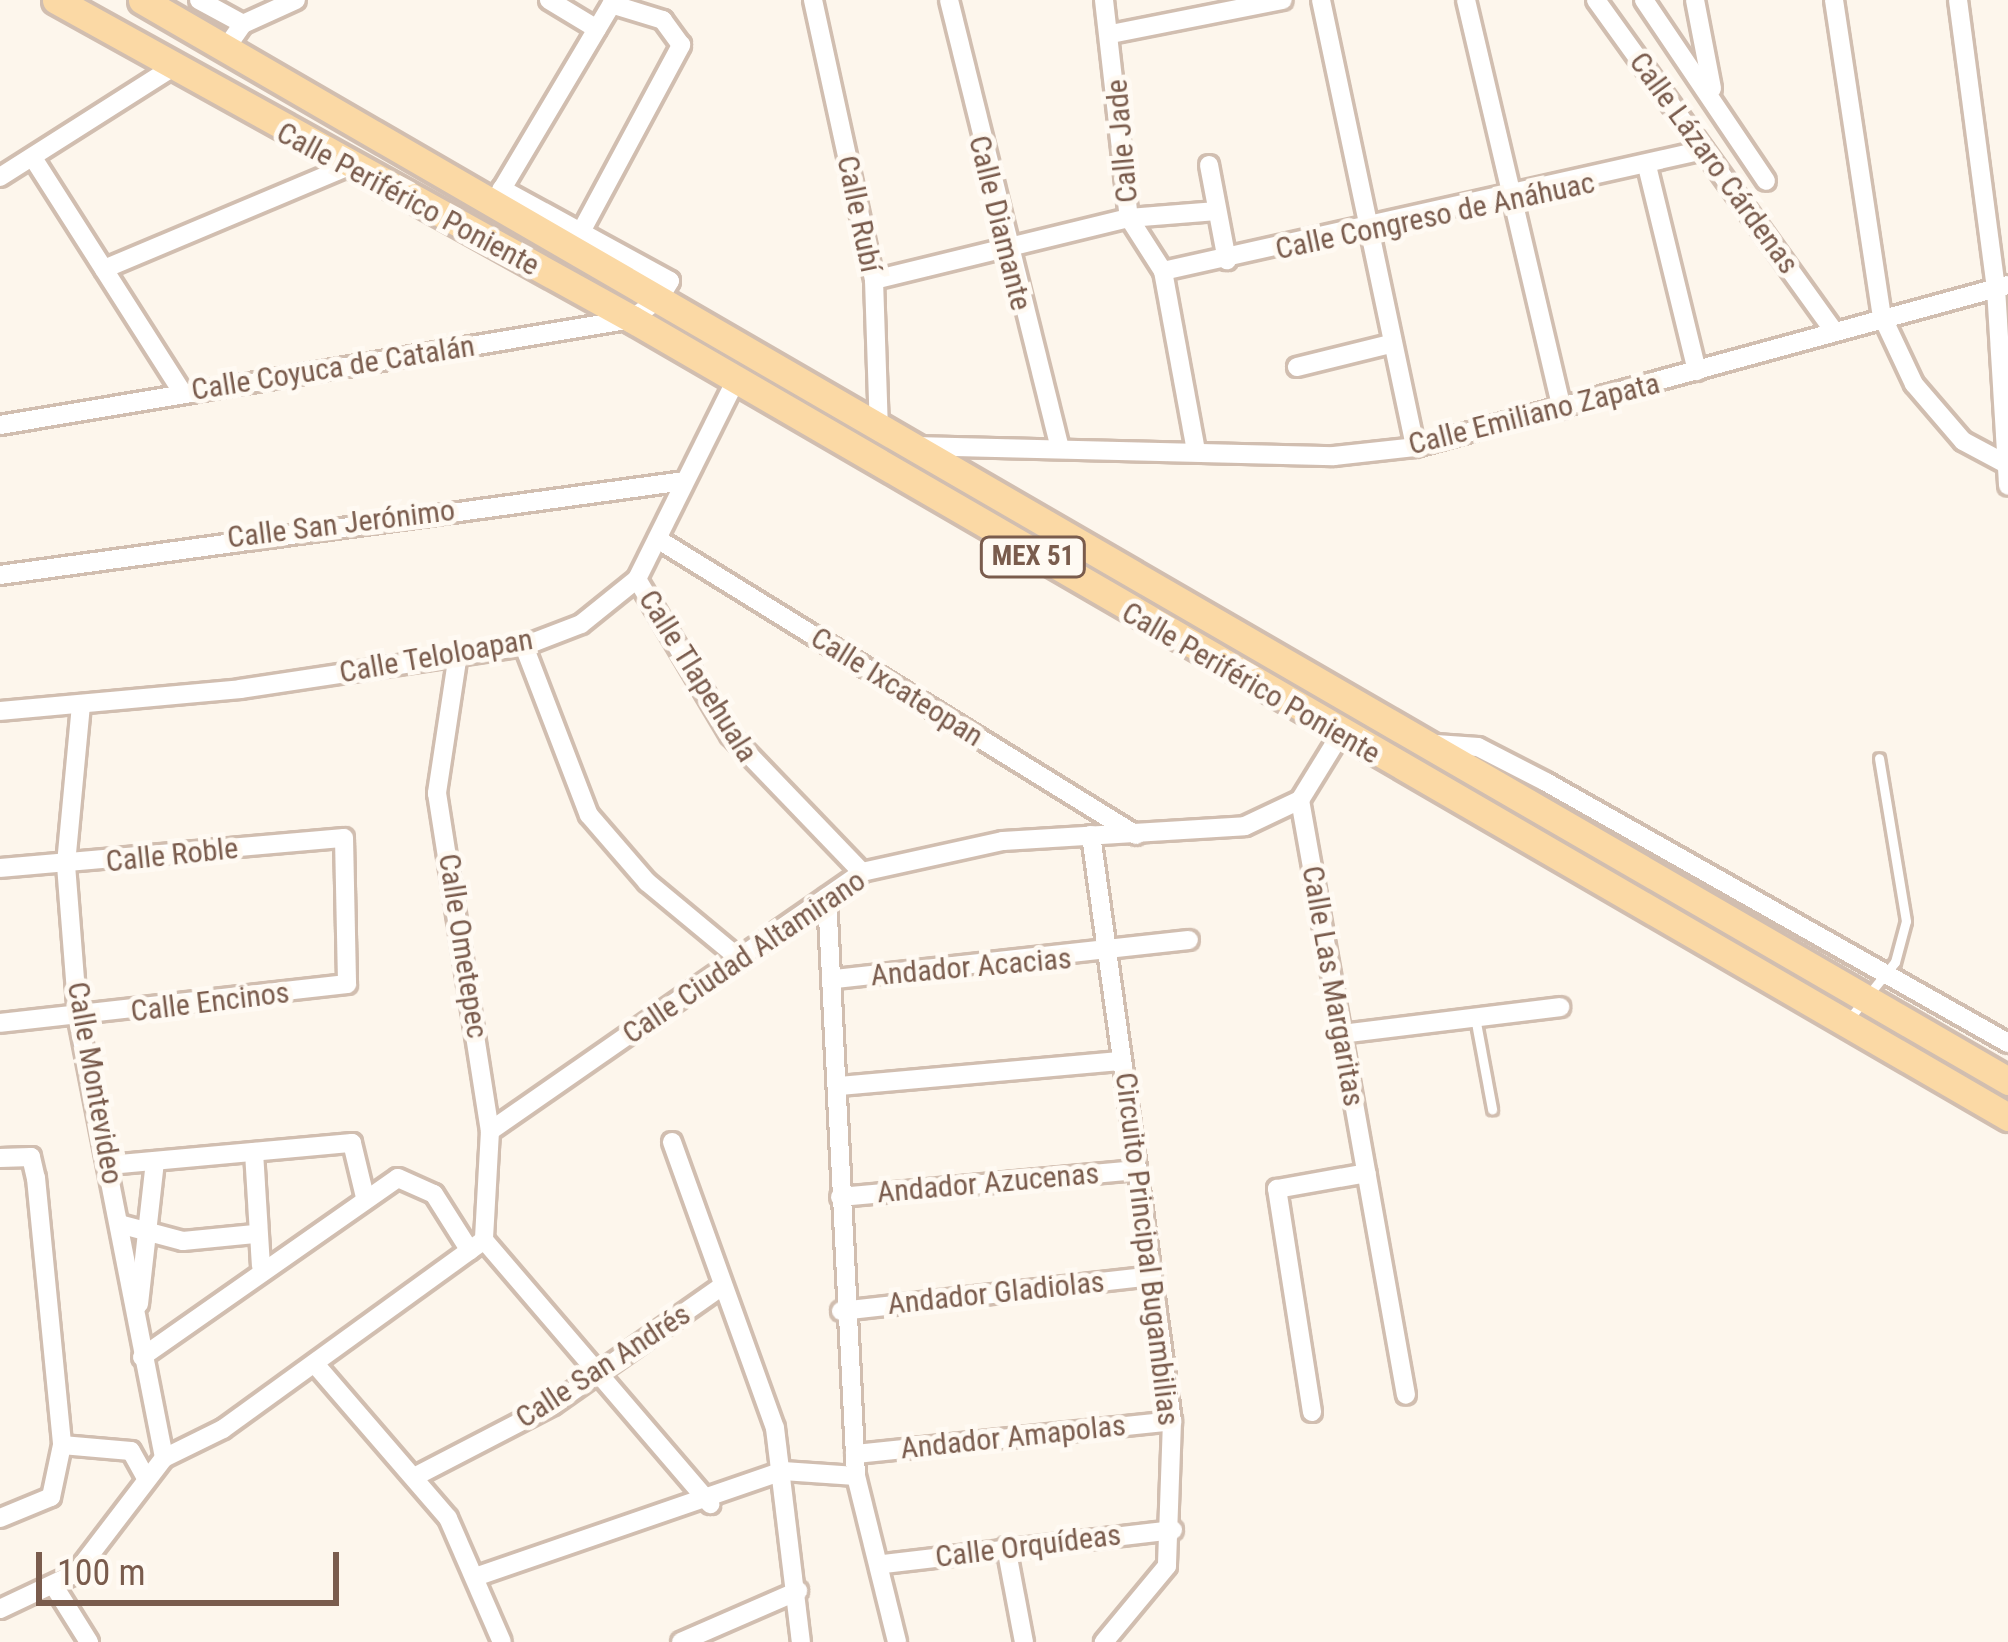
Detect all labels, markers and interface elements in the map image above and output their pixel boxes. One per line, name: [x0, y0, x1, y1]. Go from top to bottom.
street label: Calle Lázaro Cárdenas: [1622, 45, 1806, 281]
street label: Calle Jade: [1099, 78, 1145, 204]
street label: Calle Periférico Poniente: [271, 115, 545, 283]
street label: Calle Diamante: [961, 132, 1039, 314]
street label: Calle Rubí: [829, 152, 889, 276]
street label: Calle Congreso de Anáhuac: [1272, 165, 1598, 267]
street label: Calle Coyuca de Catalán: [189, 328, 477, 408]
street label: Calle Emiliano Zapata: [1405, 365, 1663, 463]
street label: Calle San Jerónimo: [225, 492, 457, 556]
road number: MEX 51: [979, 536, 1087, 578]
street label: Calle Tlapehuala: [631, 583, 765, 769]
street label: Calle Periférico Poniente: [1116, 594, 1386, 772]
street label: Calle Ixcateopan: [804, 620, 990, 754]
street label: Calle Teloloapan: [336, 621, 536, 691]
street label: Calle Roble: [104, 830, 240, 880]
street label: Calle Ometepec: [431, 851, 495, 1041]
street label: Calle Ciudad Altamirano: [616, 862, 872, 1052]
street label: Calle Las Margaritas: [1294, 863, 1372, 1109]
street label: Andador Acacias: [869, 940, 1073, 994]
street label: Calle Encinos: [129, 974, 291, 1030]
street label: Calle Montevideo: [59, 979, 131, 1187]
street label: Circuito Principal Bugambilias: [1107, 1070, 1187, 1428]
street label: Andador Azucenas: [876, 1155, 1100, 1211]
street label: Andador Gladiolas: [886, 1264, 1106, 1322]
street label: Calle San Andrés: [509, 1296, 697, 1436]
street label: Andador Amapolas: [899, 1407, 1127, 1467]
street label: Calle Orquídeas: [933, 1517, 1123, 1575]
scale bar: [42, 1528, 345, 1602]
text: 100 m: [57, 1552, 146, 1594]

